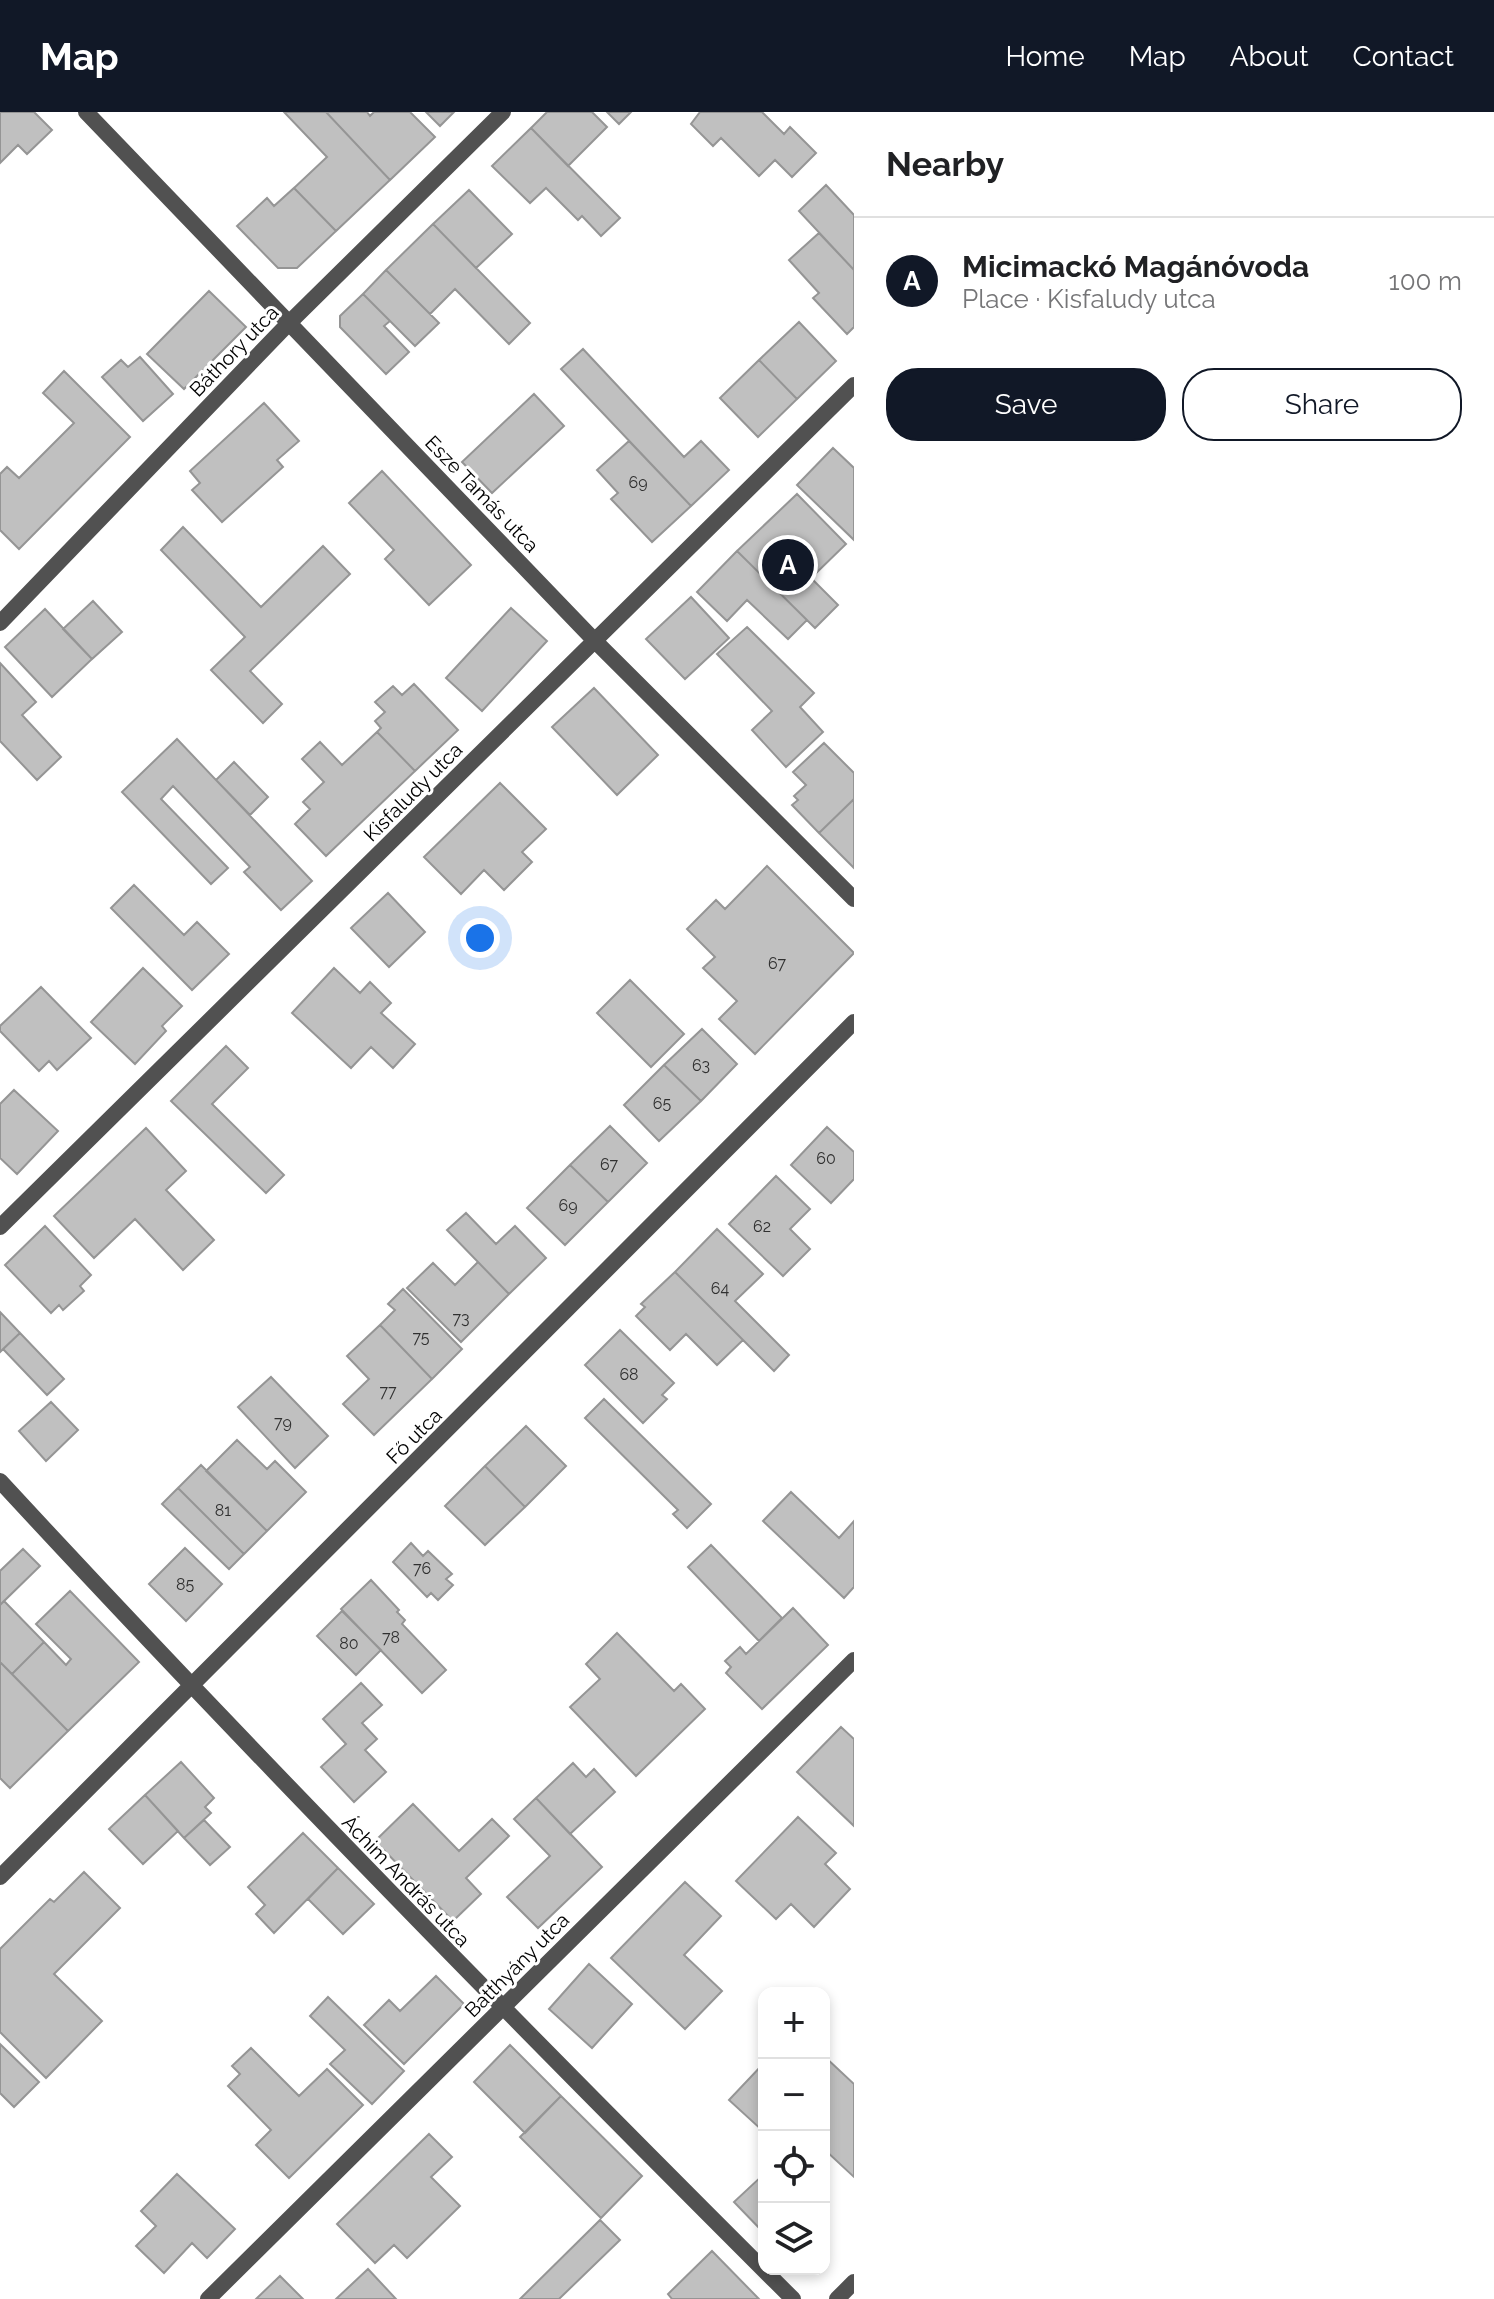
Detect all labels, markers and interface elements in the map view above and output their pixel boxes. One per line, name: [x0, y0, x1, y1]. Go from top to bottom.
text: Map: [40, 34, 119, 79]
text: Home: [1005, 40, 1085, 73]
text: Map: [1129, 40, 1186, 73]
text: About: [1230, 40, 1309, 73]
text: Contact: [1353, 40, 1454, 73]
text: Nearby: [886, 144, 1004, 184]
text: Micimackó Magánóvoda: [962, 249, 1309, 284]
text: A: [903, 266, 921, 296]
text: 100 m: [1389, 266, 1462, 296]
text: Place · Kisfaludy utca: [962, 284, 1216, 314]
street label: Báthory utca: [185, 301, 283, 401]
button: Save: [886, 368, 1166, 441]
button: Share: [1182, 368, 1462, 441]
street label: Esze Tamás utca: [420, 431, 544, 557]
house number: 69: [628, 473, 648, 492]
pin: A: [762, 535, 814, 595]
street label: Kisfaludy utca: [359, 738, 467, 846]
your location: [460, 918, 500, 958]
house number: 67: [768, 954, 787, 973]
house number: 63: [692, 1056, 710, 1075]
house number: 65: [653, 1094, 671, 1113]
house number: 60: [816, 1149, 836, 1168]
house number: 67: [600, 1155, 619, 1174]
house number: 69: [558, 1196, 578, 1215]
house number: 62: [753, 1217, 771, 1236]
house number: 64: [711, 1279, 729, 1298]
house number: 73: [452, 1309, 470, 1328]
house number: 75: [412, 1328, 430, 1347]
house number: 68: [619, 1365, 639, 1384]
house number: 77: [379, 1382, 397, 1401]
street label: Fő utca: [381, 1403, 447, 1469]
house number: 79: [274, 1413, 292, 1432]
house number: 81: [215, 1501, 231, 1520]
house number: 76: [413, 1559, 431, 1578]
house number: 85: [176, 1575, 194, 1594]
house number: 78: [382, 1628, 400, 1647]
house number: 80: [339, 1634, 359, 1653]
street label: Áchim András utca: [337, 1810, 475, 1952]
street label: Batthyány utca: [460, 1908, 574, 2022]
map controls: [758, 1987, 830, 2275]
button: +: [758, 1987, 830, 2059]
button: −: [758, 2059, 830, 2131]
button: locate: [758, 2131, 830, 2203]
button: layers: [758, 2203, 830, 2275]

